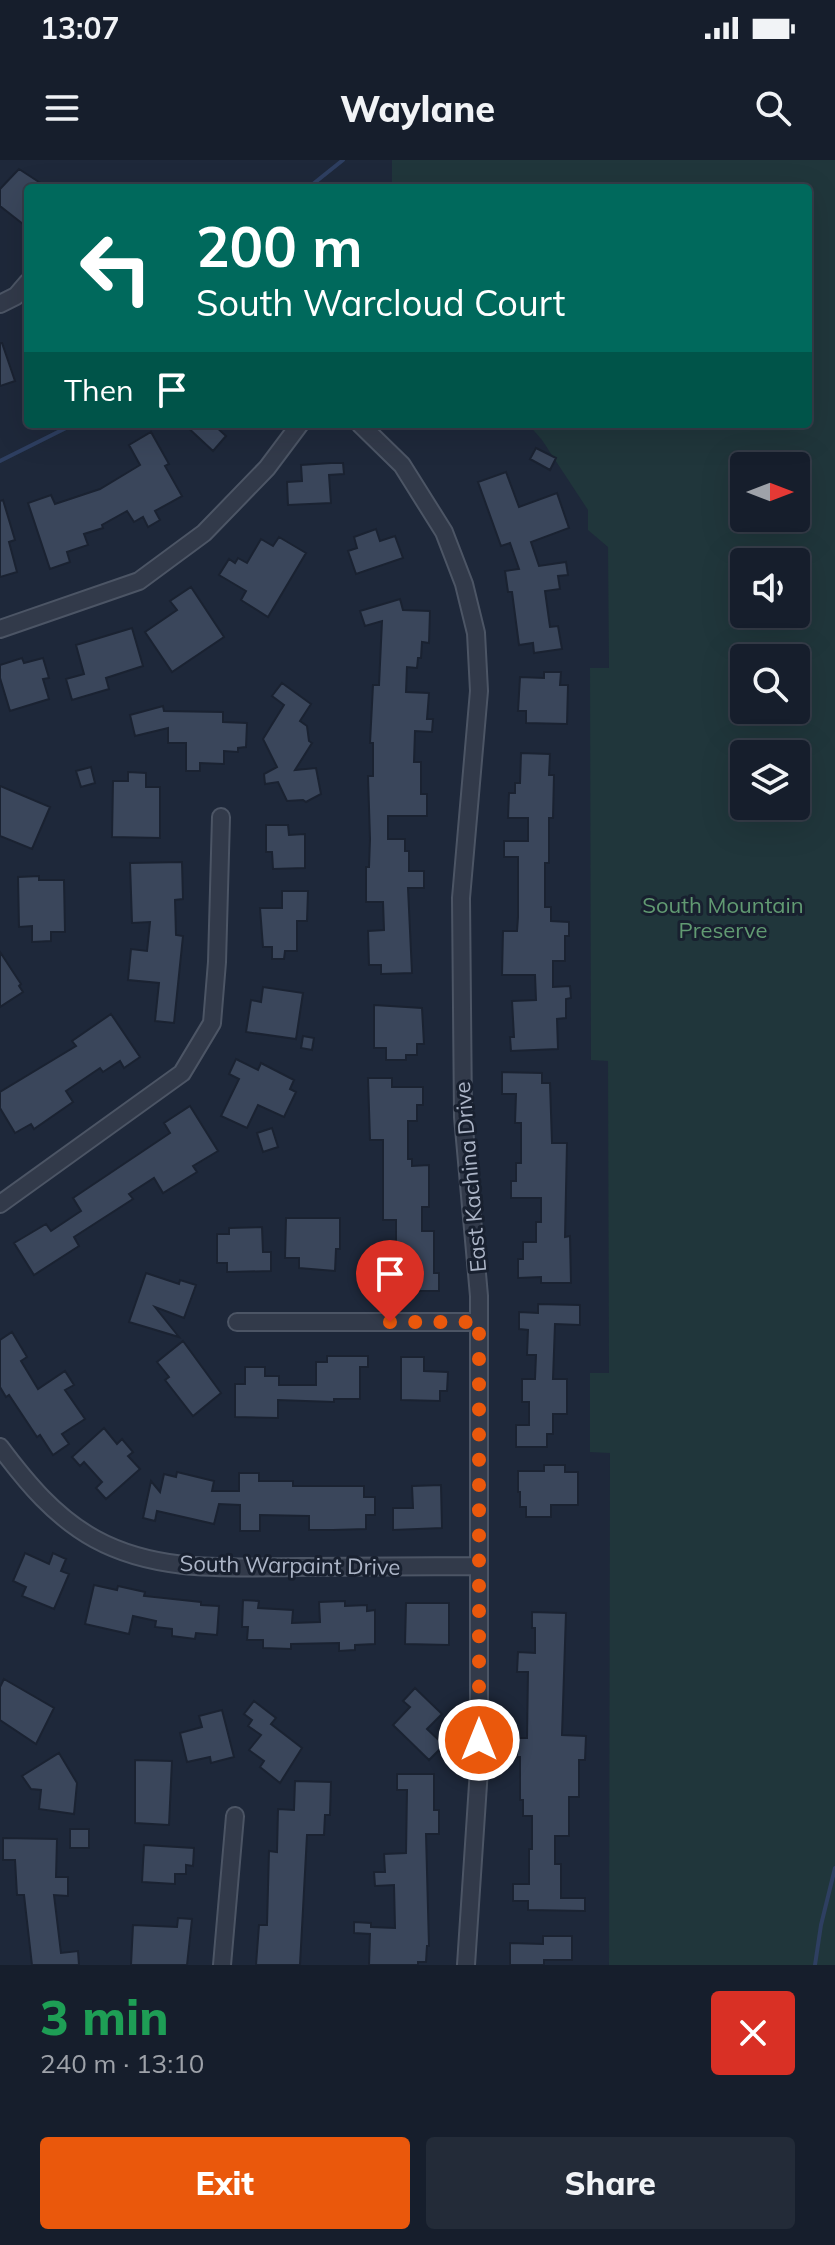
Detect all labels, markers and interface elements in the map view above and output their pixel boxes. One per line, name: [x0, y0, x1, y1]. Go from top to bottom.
text: 13:07: [40, 9, 119, 47]
icon: menu: [40, 86, 84, 130]
text: Waylane: [340, 86, 495, 131]
icon: search: [751, 86, 795, 130]
text: 200 m: [196, 211, 363, 281]
icon: left: [64, 216, 168, 320]
text: South Warcloud Court: [196, 280, 565, 325]
icon: arrive: [150, 368, 194, 412]
text: Then: [64, 371, 134, 409]
north arrow: [730, 452, 810, 532]
map controls: [730, 452, 810, 820]
button: sound: [730, 548, 810, 628]
button: search: [730, 644, 810, 724]
button: layers: [730, 740, 810, 820]
park label: South Mountain Preserve: [642, 891, 804, 944]
street label: East Kachina Drive: [448, 1080, 492, 1274]
pin: [356, 1240, 424, 1322]
icon: arrive: [368, 1252, 412, 1296]
street label: South Warpaint Drive: [179, 1549, 401, 1581]
position arrow: [437, 1698, 521, 1782]
text: 3 min: [40, 1987, 169, 2047]
button: close: [711, 1991, 795, 2075]
text: 240 m · 13:10: [40, 2047, 204, 2080]
button: Exit: [40, 2137, 410, 2229]
button: Share: [426, 2137, 795, 2229]

